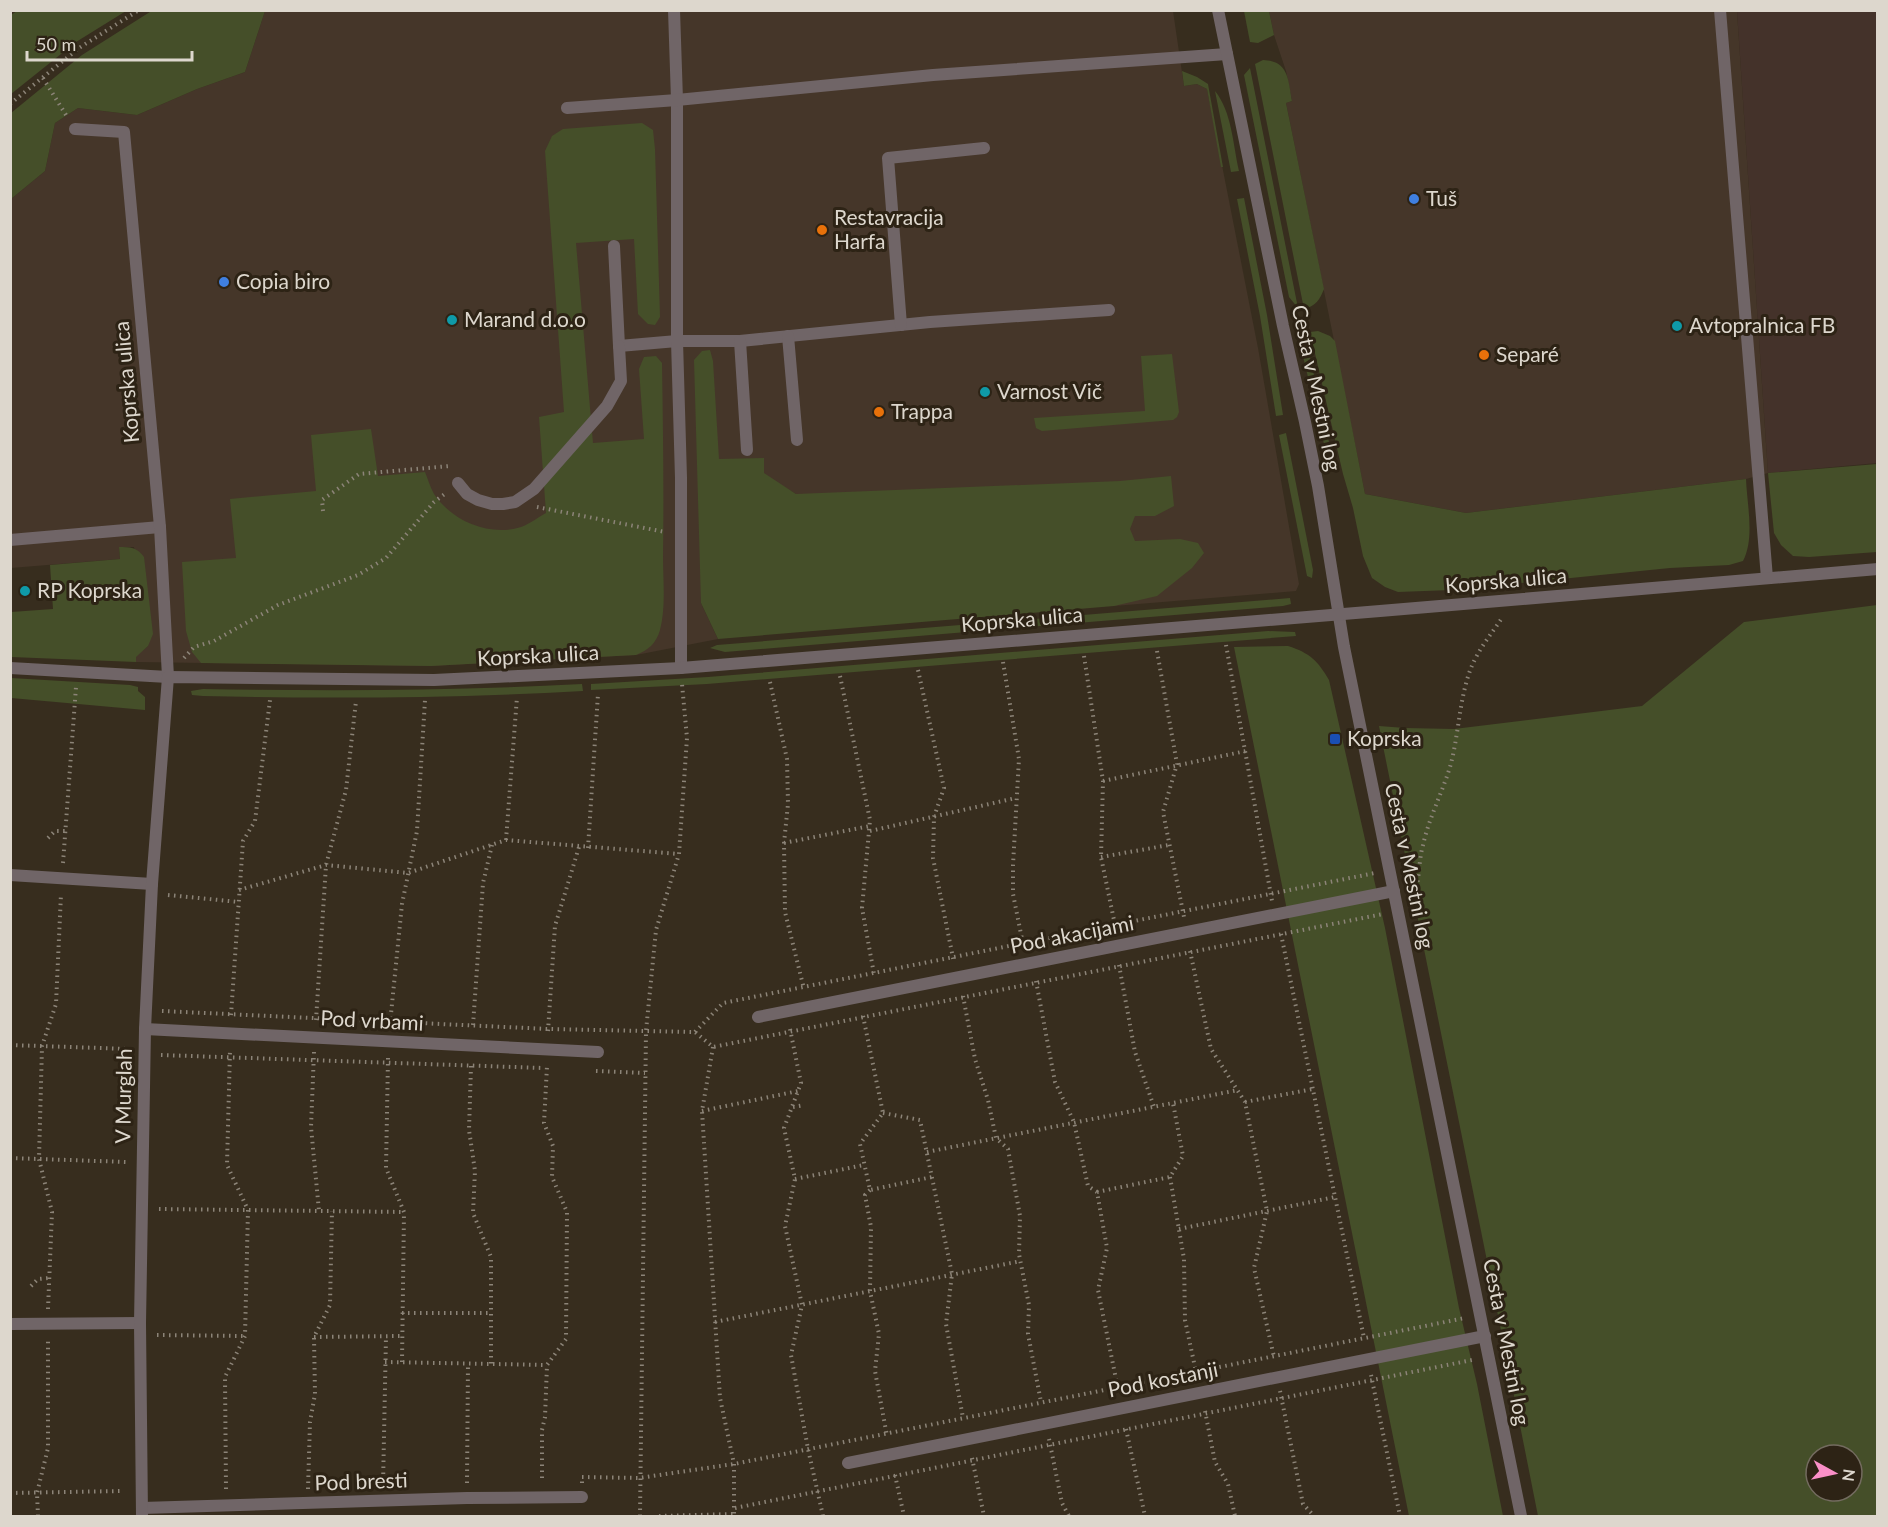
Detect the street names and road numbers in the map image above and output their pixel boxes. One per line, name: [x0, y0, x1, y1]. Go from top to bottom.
street label: Cesta v Mestni log: [1288, 302, 1347, 473]
street label: Koprska ulica: [108, 320, 143, 444]
street label: Koprska ulica: [1444, 562, 1568, 597]
street label: Koprska ulica: [960, 601, 1084, 636]
street label: Koprska ulica: [476, 639, 600, 670]
street label: Cesta v Mestni log: [1381, 780, 1440, 951]
street label: Pod akacijami: [1008, 909, 1136, 958]
street label: Pod vrbami: [320, 1004, 424, 1035]
street label: V Murglah: [109, 1048, 136, 1144]
street label: Cesta v Mestni log: [1479, 1256, 1536, 1427]
street label: Pod kostanji: [1105, 1356, 1220, 1401]
street label: Pod bresti: [314, 1466, 408, 1495]

